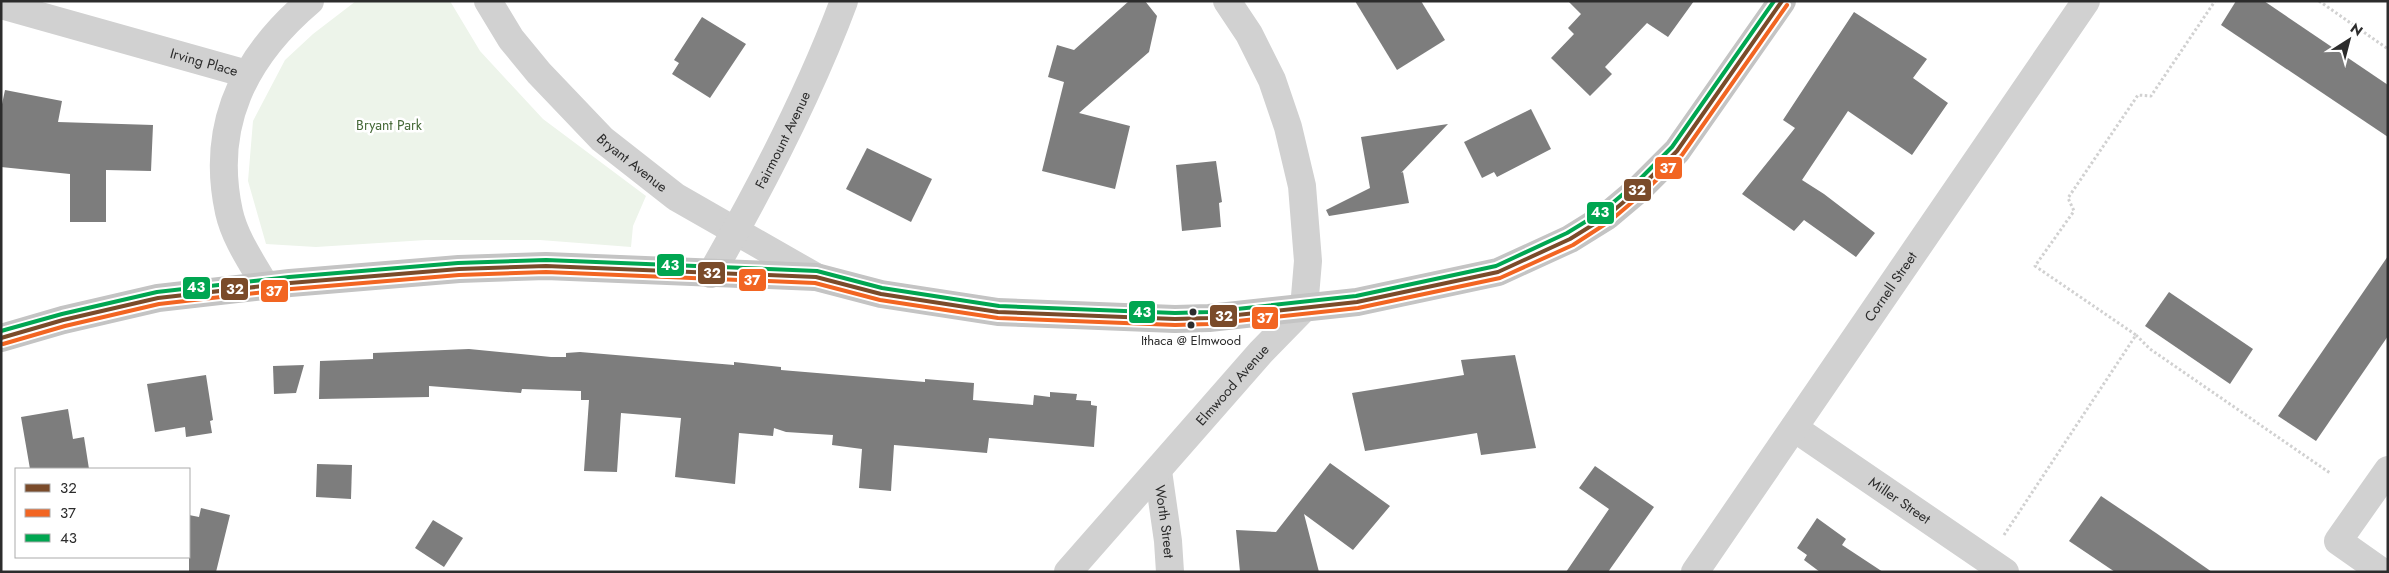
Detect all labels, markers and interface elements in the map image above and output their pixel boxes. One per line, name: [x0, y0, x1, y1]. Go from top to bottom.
north arrow: [2324, 15, 2374, 65]
text: N: [2346, 18, 2367, 41]
street label: Irving Place: [168, 43, 240, 81]
street label: Fairmount Avenue: [750, 88, 815, 192]
park label: Bryant Park: [356, 115, 423, 135]
street label: Bryant Avenue: [592, 129, 672, 197]
line badge: 37: [1654, 156, 1683, 180]
text: 37: [1660, 158, 1677, 178]
line badge: 32: [1623, 178, 1652, 202]
text: 32: [1628, 180, 1646, 200]
line badge: 43: [1586, 201, 1615, 225]
text: 43: [1591, 202, 1610, 222]
street label: Cornell Street: [1859, 247, 1922, 325]
line badge: 43: [656, 253, 685, 277]
text: 43: [661, 255, 680, 275]
line badge: 32: [697, 261, 726, 285]
text: 32: [703, 263, 721, 283]
line badge: 37: [738, 268, 767, 292]
text: 37: [744, 270, 761, 290]
line badge: 43: [182, 276, 211, 300]
text: 43: [187, 277, 206, 297]
line badge: 32: [220, 277, 249, 301]
text: 32: [226, 279, 244, 299]
line badge: 37: [260, 279, 289, 303]
text: 37: [266, 281, 283, 301]
line badge: 43: [1128, 300, 1156, 324]
text: 43: [1133, 302, 1152, 322]
line badge: 32: [1209, 304, 1238, 328]
text: 32: [1215, 306, 1233, 326]
line badge: 37: [1251, 306, 1279, 330]
unlabelled marker: [1188, 307, 1198, 317]
text: 37: [1257, 308, 1274, 328]
marker: Ithaca @ Elmwood: [1186, 320, 1196, 330]
place label: Ithaca @ Elmwood: [1141, 331, 1241, 350]
street label: Elmwood Avenue: [1191, 340, 1273, 430]
legend: [15, 468, 190, 558]
street label: Miller Street: [1865, 472, 1935, 529]
text: 32: [60, 477, 77, 499]
street label: Worth Street: [1150, 484, 1179, 559]
text: 37: [60, 502, 76, 524]
text: 43: [60, 527, 77, 549]

